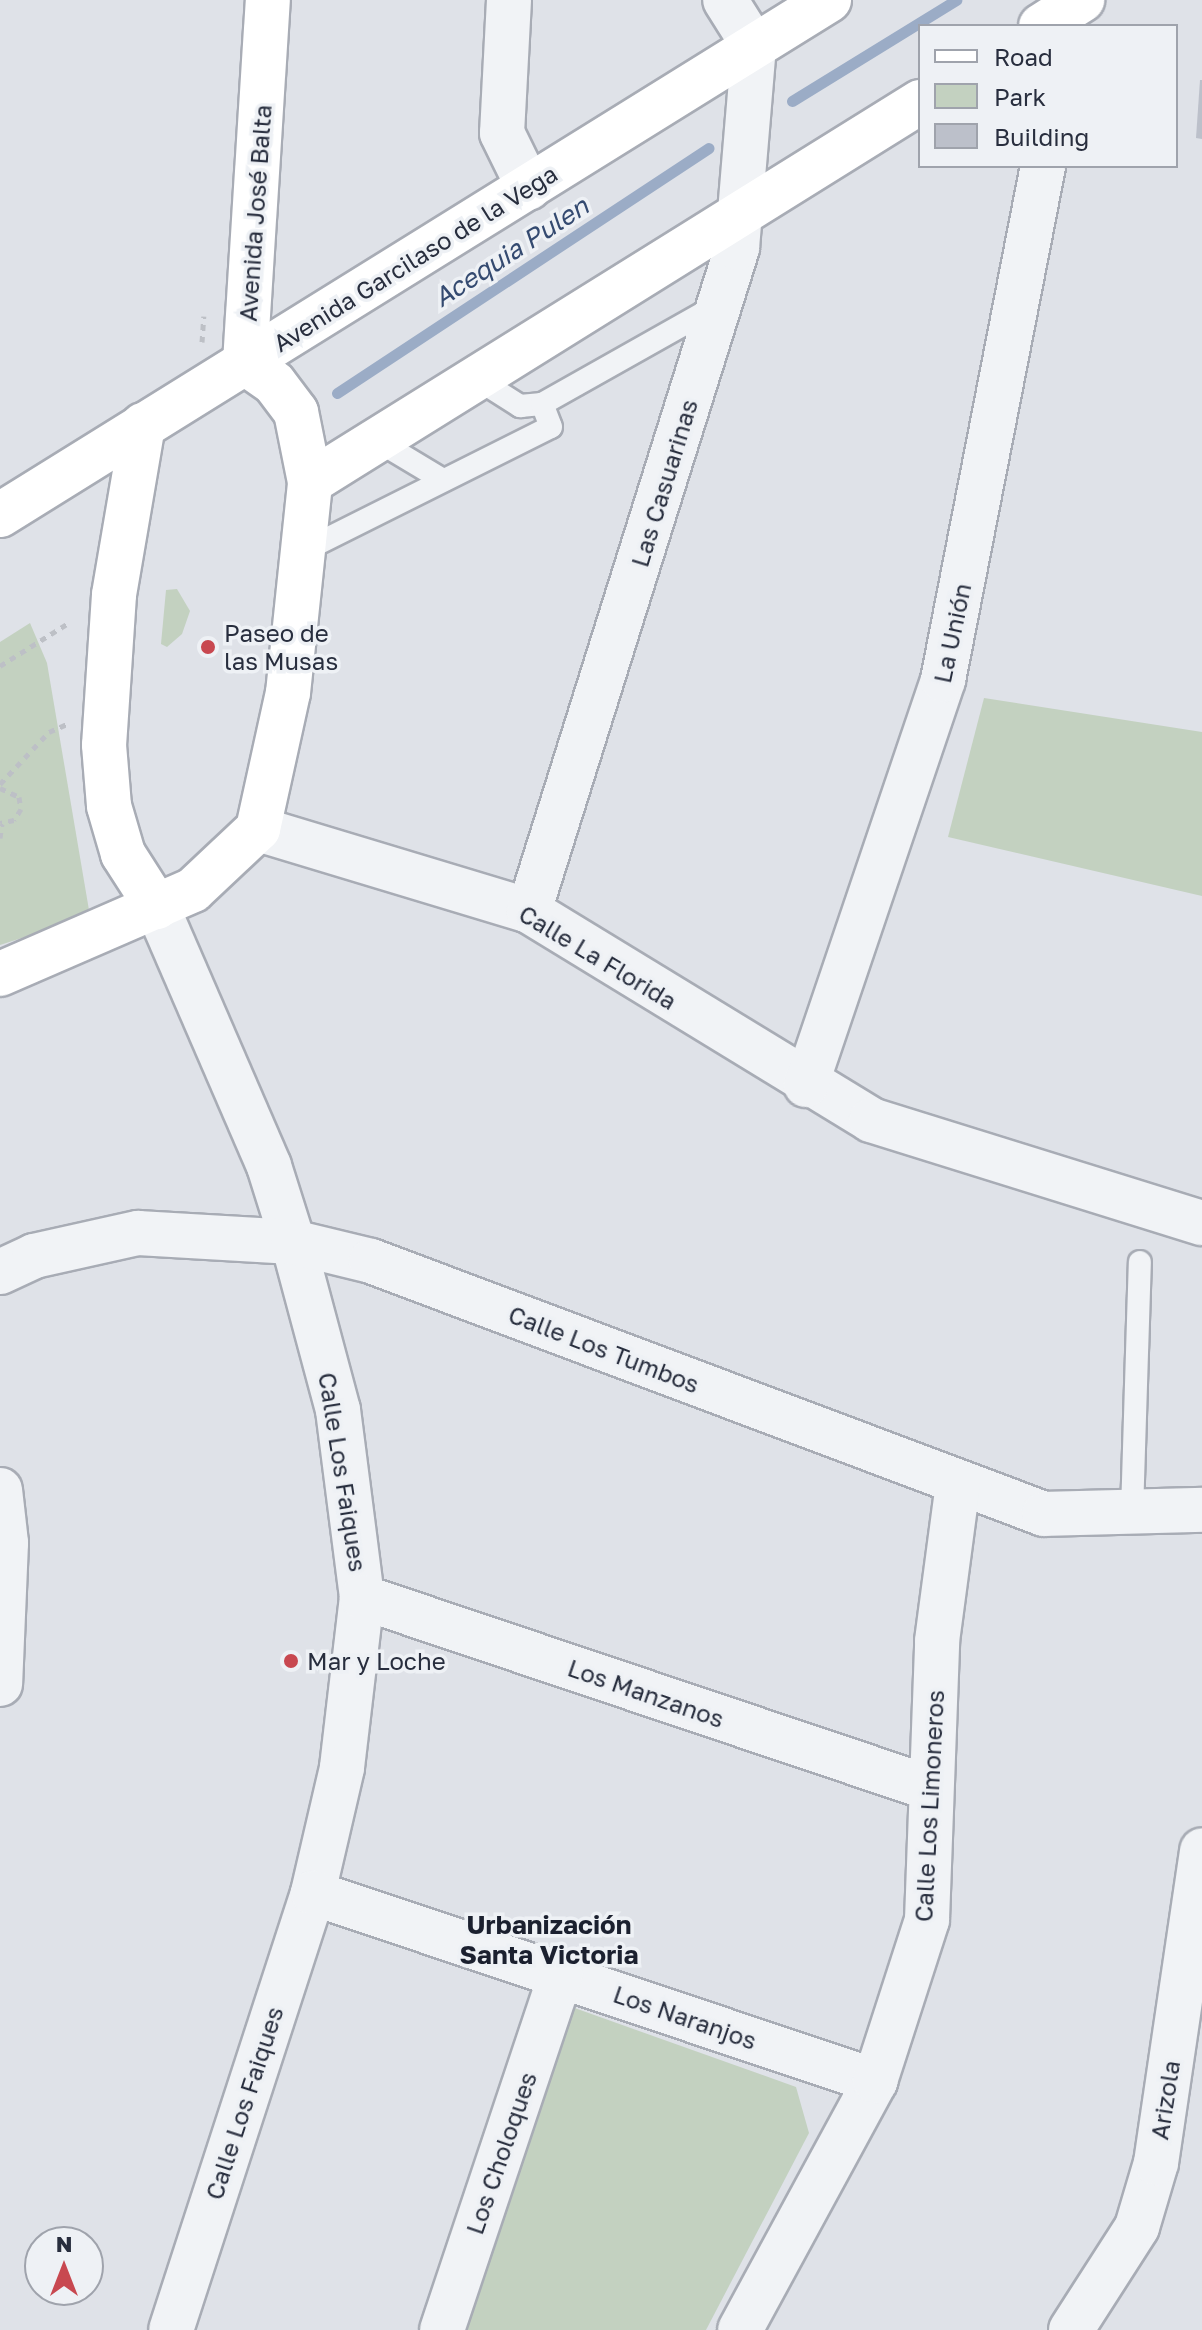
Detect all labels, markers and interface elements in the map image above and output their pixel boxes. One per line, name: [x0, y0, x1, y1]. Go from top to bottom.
legend: [918, 24, 1178, 168]
text: Road: [994, 42, 1053, 71]
text: Park: [994, 82, 1046, 111]
street label: Avenida José Balta: [233, 104, 277, 322]
text: Building: [994, 122, 1089, 151]
street label: Avenida Garcilaso de la Vega: [268, 159, 562, 357]
water label: Acequia Pulen: [428, 190, 594, 314]
street label: Las Casuarinas: [625, 396, 703, 570]
street label: La Unión: [927, 580, 977, 686]
place label: Paseo de las Musas: [224, 619, 338, 675]
marker: Paseo de las Musas: [199, 638, 217, 656]
street label: Calle La Florida: [514, 899, 682, 1015]
street label: Calle Los Tumbos: [505, 1299, 703, 1399]
street label: Calle Los Faiques: [313, 1370, 373, 1574]
place label: Mar y Loche: [307, 1647, 446, 1675]
marker: Mar y Loche: [282, 1652, 300, 1670]
street label: Los Manzanos: [564, 1653, 728, 1733]
street label: Calle Los Limoneros: [909, 1689, 949, 1923]
district label: Urbanización Santa Victoria: [459, 1909, 639, 1970]
street label: Los Naranjos: [610, 1979, 760, 2055]
street label: Calle Los Faiques: [199, 2003, 289, 2203]
street label: Arizola: [1145, 2058, 1185, 2142]
street label: Los Choloques: [460, 2068, 542, 2238]
north arrow: [24, 2226, 104, 2306]
text: N: [56, 2230, 72, 2257]

